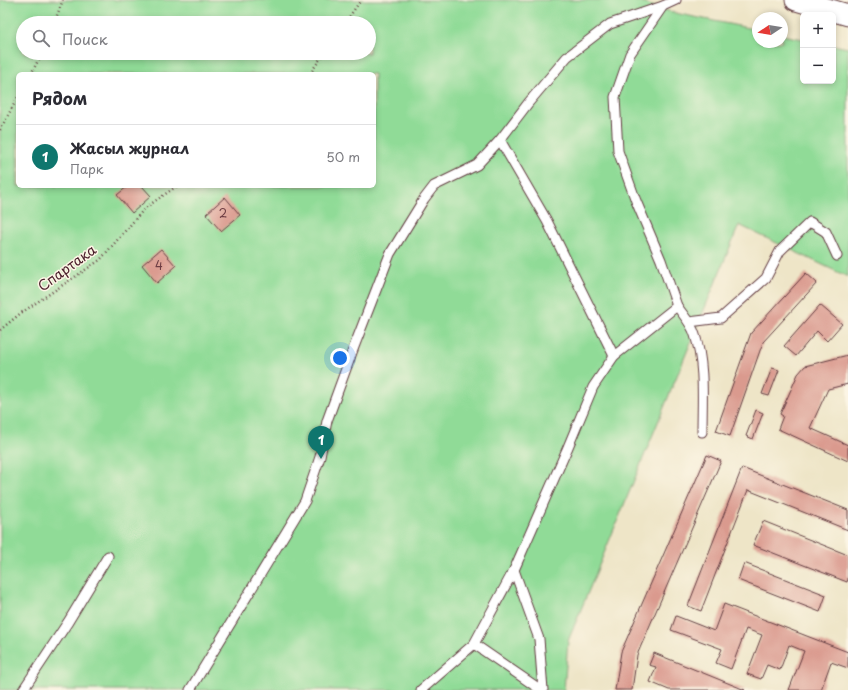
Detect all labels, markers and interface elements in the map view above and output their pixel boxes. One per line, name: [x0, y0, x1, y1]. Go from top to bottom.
north arrow: [752, 12, 788, 48]
map controls: [800, 12, 836, 84]
button: +: [800, 12, 836, 48]
search box: [16, 16, 376, 60]
icon: search: [30, 27, 52, 49]
text: Поиск: [62, 27, 108, 50]
button: −: [800, 48, 836, 84]
text: Рядом: [32, 85, 87, 111]
text: Жасыл журнал: [70, 136, 189, 159]
text: 1: [42, 147, 48, 166]
text: 50 m: [326, 147, 360, 166]
text: Парк: [70, 159, 104, 178]
house number: 2: [219, 204, 227, 222]
street label: Спартака: [33, 239, 101, 296]
house number: 4: [155, 256, 163, 274]
your location: [330, 348, 350, 368]
pin: 1: [308, 426, 334, 459]

